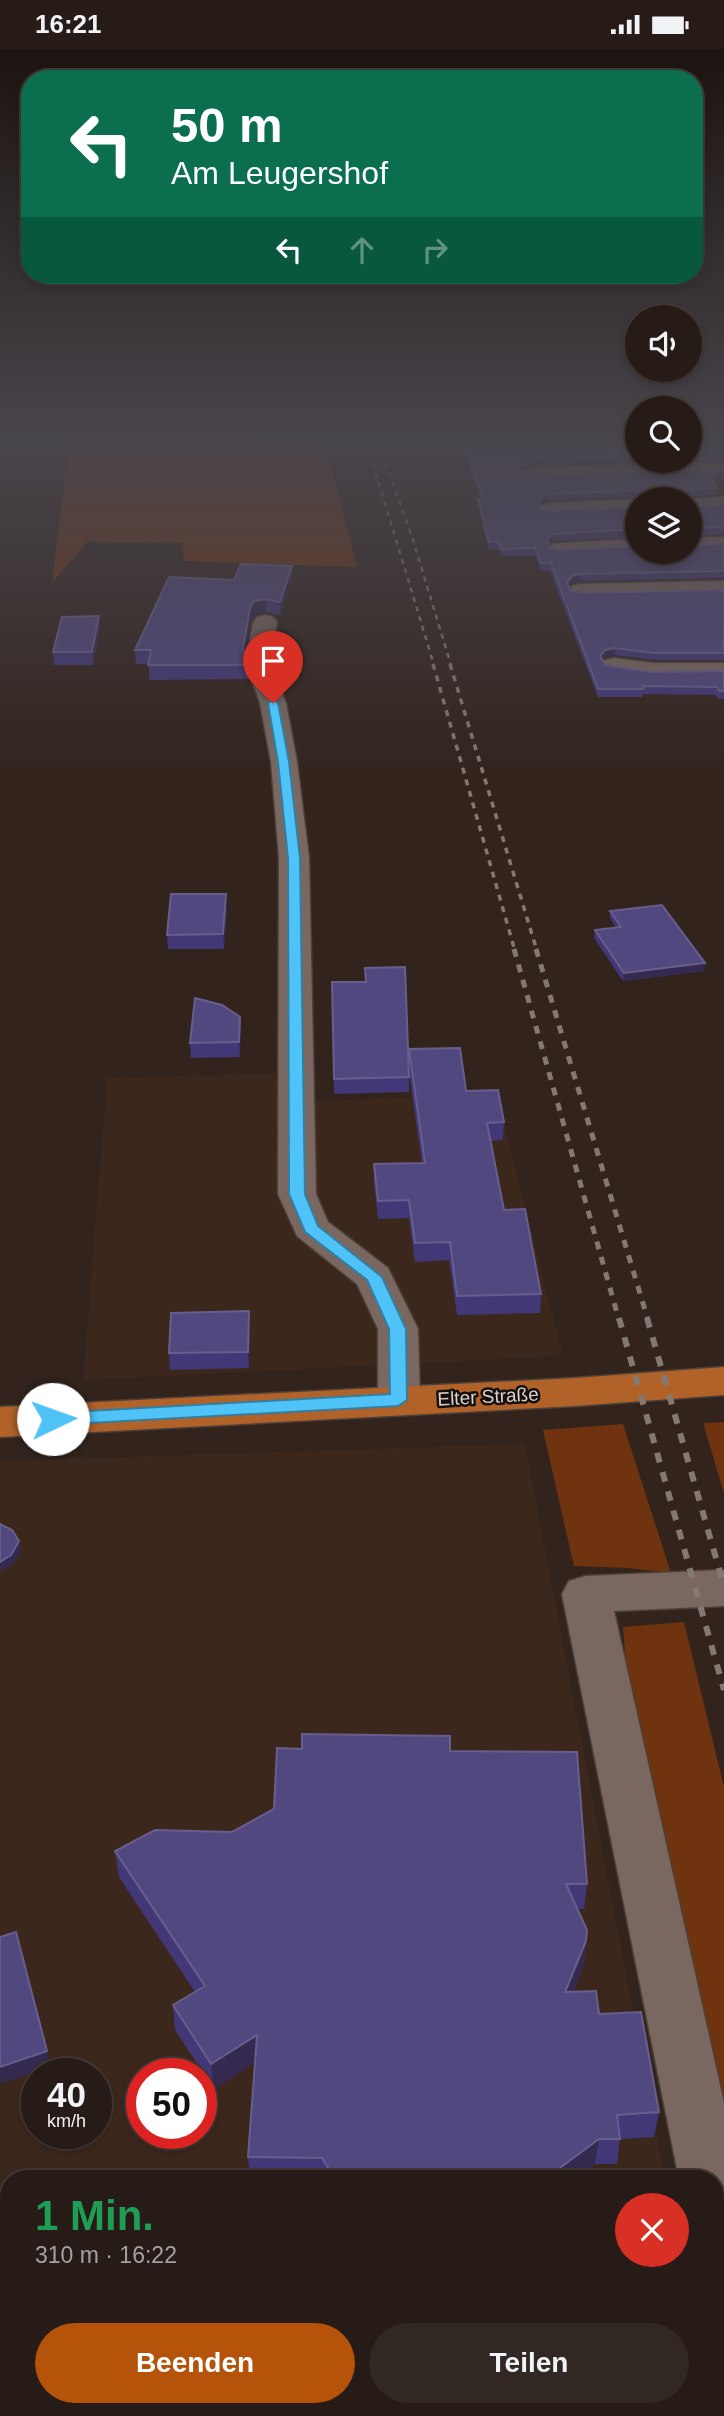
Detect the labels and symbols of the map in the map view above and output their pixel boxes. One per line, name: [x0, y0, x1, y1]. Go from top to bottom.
pin: [243, 631, 303, 703]
position arrow: [16, 1382, 90, 1456]
street label: Elter Straße: [437, 1383, 539, 1410]
speed limit sign: 50: [126, 2058, 217, 2149]

